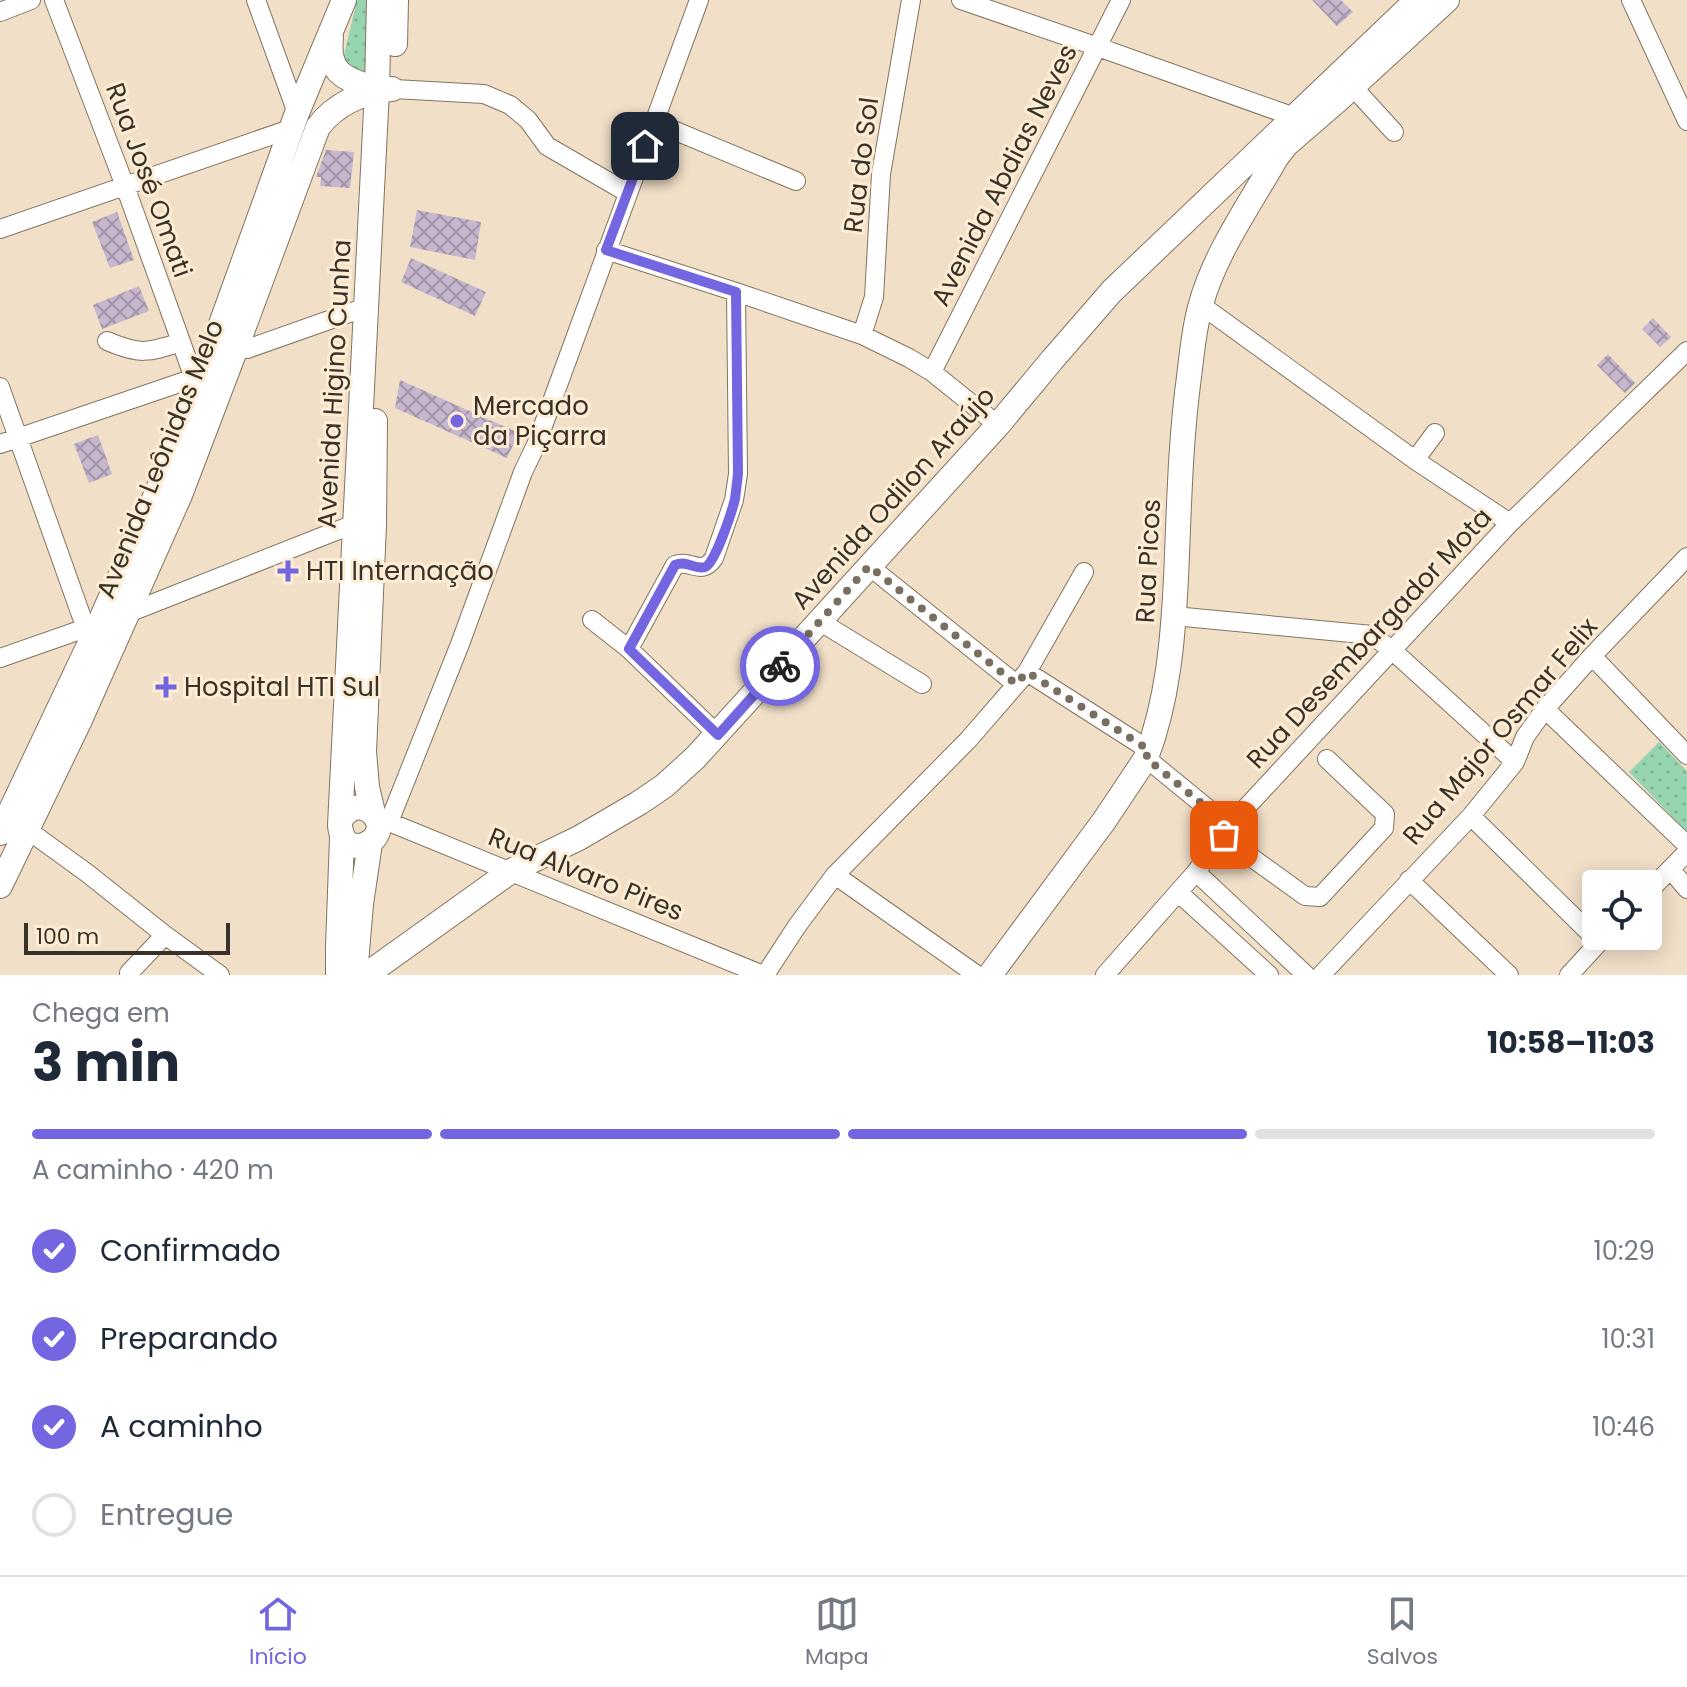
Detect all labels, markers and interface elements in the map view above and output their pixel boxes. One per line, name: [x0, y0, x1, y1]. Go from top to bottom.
street label: Avenida Abdias Neves: [922, 38, 1086, 312]
street label: Rua José Omati: [97, 78, 201, 282]
street label: Rua do Sol: [835, 95, 887, 235]
pin: [611, 112, 679, 180]
icon: home: [623, 124, 667, 168]
street label: Avenida Higino Cunha: [308, 238, 360, 530]
street label: Avenida Leônidas Melo: [88, 314, 232, 604]
street label: Avenida Odilon Araújo: [783, 379, 1003, 617]
place label: Mercado da Piçarra: [473, 388, 607, 454]
marker: Mercado da Piçarra: [448, 412, 466, 430]
street label: Rua Picos: [1127, 498, 1169, 624]
street label: Rua Desembargador Mota: [1238, 500, 1500, 776]
place label: HTI Internação: [306, 553, 494, 589]
marker: HTI Internação: [277, 560, 299, 582]
street label: Rua Major Osmar Felix: [1394, 609, 1606, 852]
courier: [740, 626, 820, 706]
icon: bike: [758, 644, 802, 688]
place label: Hospital HTI Sul: [184, 669, 380, 705]
marker: Hospital HTI Sul: [155, 676, 177, 698]
pin: [1190, 801, 1258, 869]
icon: bag: [1202, 813, 1246, 857]
street label: Rua Alvaro Pires: [483, 819, 689, 929]
map controls: [1582, 870, 1662, 950]
button: locate: [1582, 870, 1662, 950]
scale bar: [24, 919, 230, 955]
text: 100 m: [36, 921, 99, 952]
text: Chega em: [32, 995, 170, 1031]
text: 10:58–11:03: [1487, 1021, 1655, 1064]
text: 3 min: [32, 1026, 180, 1099]
text: A caminho · 420 m: [32, 1152, 274, 1188]
icon: check: [32, 1229, 76, 1273]
text: Confirmado: [100, 1229, 281, 1272]
text: 10:29: [1593, 1233, 1655, 1269]
icon: check: [32, 1317, 76, 1361]
text: Preparando: [100, 1317, 278, 1360]
text: 10:31: [1601, 1321, 1655, 1357]
icon: check: [32, 1405, 76, 1449]
text: A caminho: [100, 1405, 263, 1448]
text: 10:46: [1592, 1409, 1655, 1445]
text: Entregue: [100, 1493, 233, 1536]
tab: Início: [249, 1592, 307, 1673]
tab: Mapa: [805, 1592, 869, 1673]
tab: Salvos: [1367, 1592, 1438, 1673]

